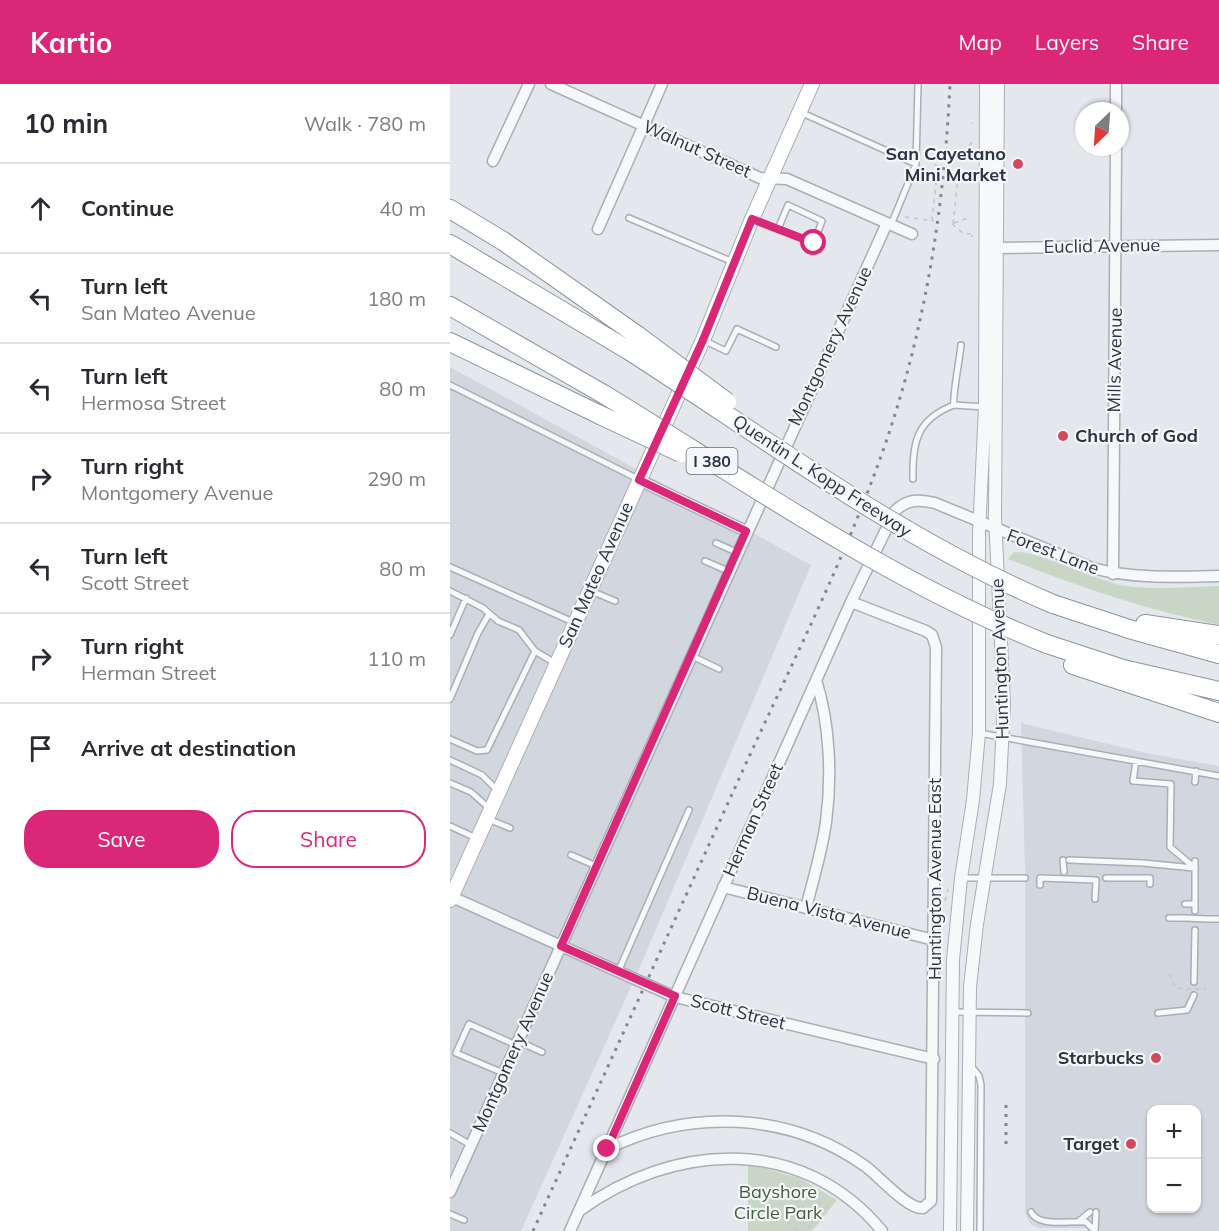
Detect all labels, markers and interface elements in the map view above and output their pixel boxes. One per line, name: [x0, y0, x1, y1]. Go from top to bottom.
text: Kartio: [30, 25, 112, 60]
text: Map: [959, 29, 1002, 55]
text: Layers: [1035, 29, 1099, 55]
text: Share: [1132, 29, 1189, 55]
north arrow: [1075, 102, 1129, 156]
text: 10 min: [24, 107, 108, 140]
text: Walk · 780 m: [304, 111, 426, 136]
street label: Walnut Street: [640, 114, 755, 183]
place label: San Cayetano Mini Market: [885, 142, 1006, 186]
marker: San Cayetano Mini Market: [1011, 157, 1025, 171]
icon: ahead: [24, 192, 57, 225]
text: Continue: [81, 194, 174, 222]
text: 40 m: [379, 196, 426, 221]
route start: [800, 229, 826, 255]
street label: Euclid Avenue: [1043, 233, 1161, 258]
street label: Montgomery Avenue: [783, 262, 877, 429]
text: Turn left: [81, 272, 168, 300]
icon: left: [24, 282, 57, 315]
text: 180 m: [367, 286, 426, 311]
text: San Mateo Avenue: [81, 300, 256, 325]
street label: Mills Avenue: [1102, 307, 1127, 412]
text: Turn left: [81, 362, 168, 390]
icon: left: [24, 372, 57, 405]
text: 80 m: [379, 376, 426, 401]
text: Hermosa Street: [81, 390, 226, 415]
street label: Quentin L. Kopp Freeway: [729, 409, 916, 542]
place label: Church of God: [1075, 424, 1198, 447]
marker: Church of God: [1056, 429, 1070, 443]
road number: I 380: [686, 448, 738, 474]
text: Turn right: [81, 452, 184, 480]
icon: right: [24, 462, 57, 495]
text: 290 m: [367, 466, 426, 491]
text: Montgomery Avenue: [81, 480, 274, 505]
street label: San Mateo Avenue: [553, 498, 638, 651]
street label: Forest Lane: [1004, 523, 1103, 580]
text: Turn left: [81, 542, 168, 570]
icon: left: [24, 552, 57, 585]
text: 80 m: [379, 556, 426, 581]
text: Scott Street: [81, 570, 189, 595]
street label: Huntington Avenue: [985, 578, 1014, 740]
text: Turn right: [81, 632, 184, 660]
icon: right: [24, 642, 57, 675]
text: 110 m: [367, 646, 426, 671]
text: Herman Street: [81, 660, 216, 685]
icon: arrive: [24, 732, 57, 765]
text: Arrive at destination: [81, 734, 296, 762]
street label: Herman Street: [717, 760, 788, 880]
street label: Huntington Avenue East: [923, 778, 946, 980]
button: Save: [24, 810, 219, 868]
button: Share: [231, 810, 426, 868]
street label: Buena Vista Avenue: [745, 881, 914, 944]
street label: Montgomery Avenue: [467, 968, 558, 1136]
street label: Scott Street: [688, 989, 788, 1034]
place label: Starbucks: [1058, 1046, 1144, 1069]
marker: Starbucks: [1149, 1051, 1163, 1065]
map controls: [1147, 1105, 1201, 1213]
button: +: [1147, 1105, 1201, 1159]
place label: Target: [1063, 1132, 1119, 1155]
route end: [593, 1135, 619, 1161]
marker: Target: [1124, 1137, 1138, 1151]
button: −: [1147, 1159, 1201, 1213]
park label: Bayshore Circle Park: [734, 1180, 823, 1224]

